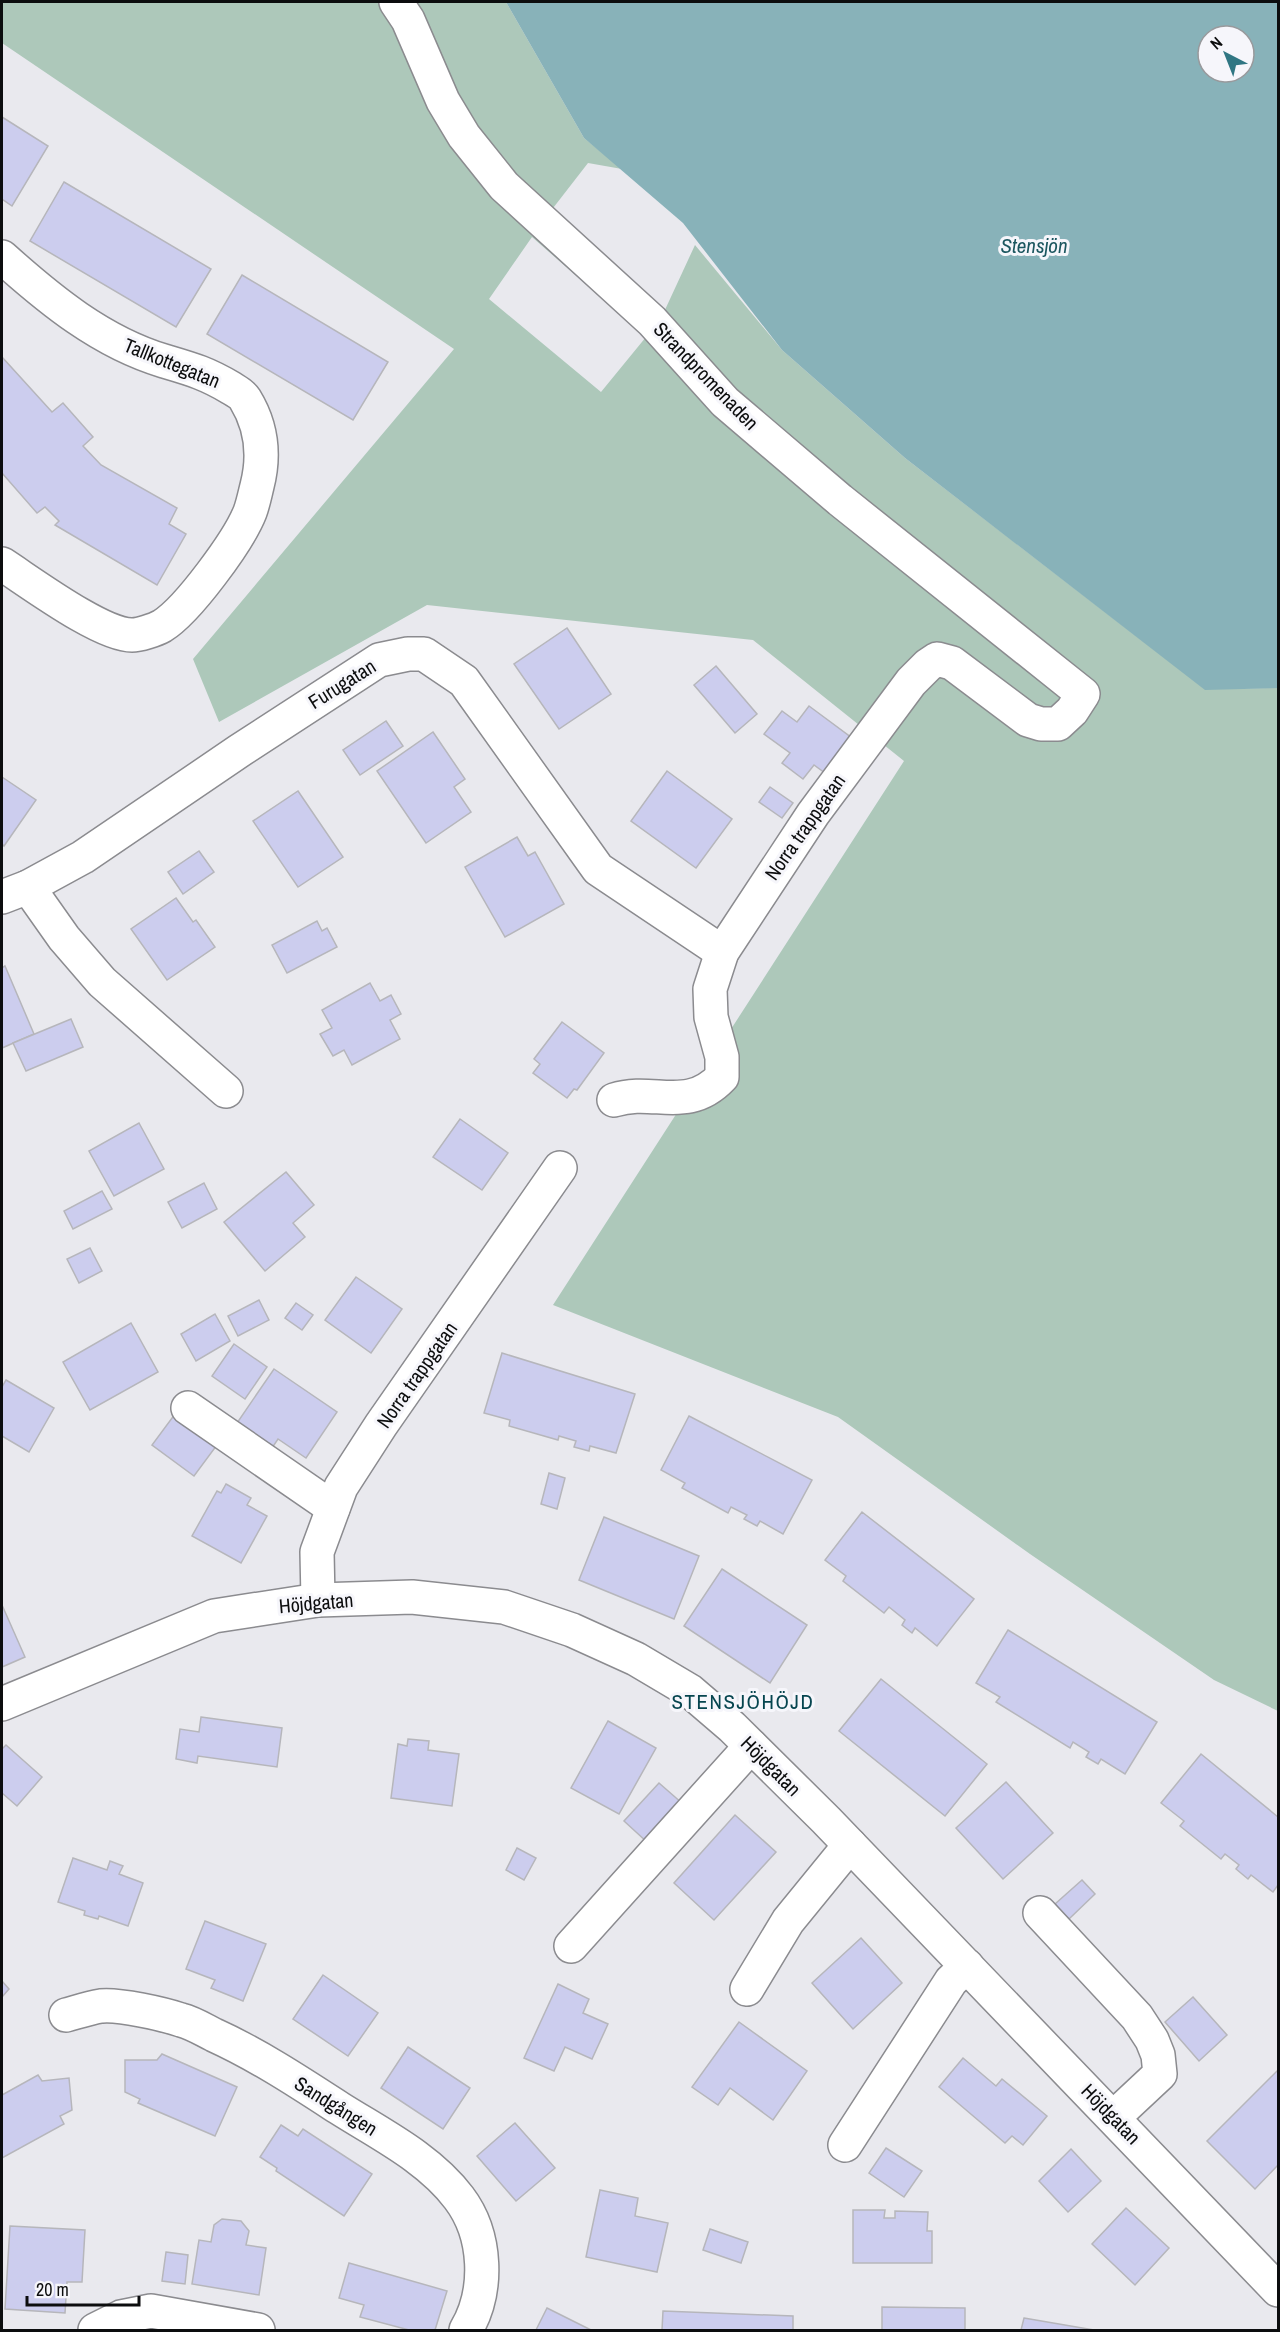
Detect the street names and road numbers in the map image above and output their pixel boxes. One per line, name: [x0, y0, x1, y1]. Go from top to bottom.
street label: Strandpromenaden: [648, 316, 765, 436]
street label: Tallkottegatan: [120, 331, 224, 394]
street label: Furugatan: [303, 652, 381, 715]
street label: Norra trappgatan: [758, 768, 851, 885]
street label: Norra trappgatan: [370, 1316, 463, 1433]
street label: Höjdgatan: [278, 1586, 354, 1619]
street label: Höjdgatan: [735, 1730, 807, 1802]
street label: Sandgången: [290, 2069, 383, 2142]
street label: Höjdgatan: [1076, 2077, 1147, 2150]

